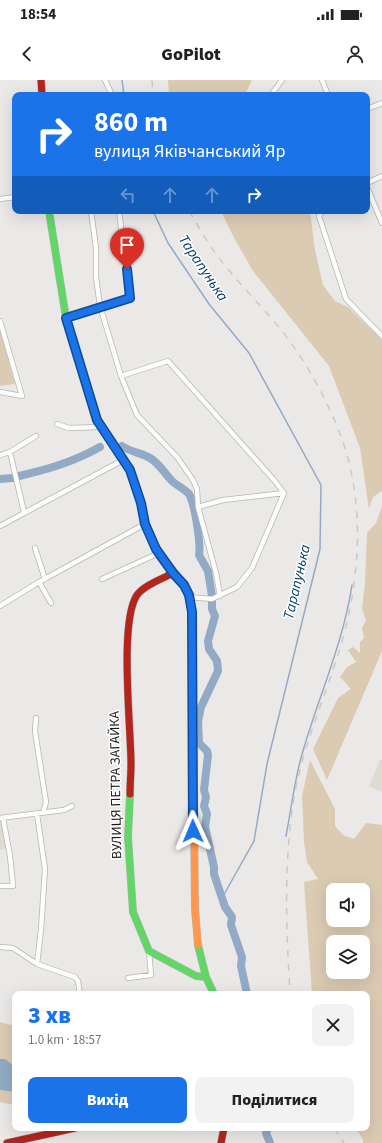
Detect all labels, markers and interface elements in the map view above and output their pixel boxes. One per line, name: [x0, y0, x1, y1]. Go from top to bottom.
text: 18:54: [20, 4, 56, 25]
text: GoPilot: [161, 42, 221, 67]
icon: back: [16, 43, 38, 65]
icon: person: [344, 43, 366, 65]
text: 860 m: [94, 102, 168, 142]
icon: right: [28, 108, 80, 160]
text: вулиця Яківчанський Яр: [94, 139, 286, 164]
icon: left: [117, 184, 139, 206]
icon: ahead: [159, 184, 181, 206]
icon: ahead: [201, 184, 223, 206]
icon: right: [243, 184, 265, 206]
pin: [110, 228, 144, 269]
water label: Тарапунька: [173, 231, 233, 305]
icon: arrive: [116, 234, 138, 256]
water label: Тарапунька: [278, 542, 316, 622]
street label: ВУЛИЦЯ ПЕТРА ЗАГАЙКА: [105, 710, 127, 859]
position arrow: [172, 810, 214, 852]
map controls: [326, 883, 370, 979]
button: sound: [326, 883, 370, 927]
button: layers: [326, 935, 370, 979]
text: 3 хв: [28, 998, 71, 1033]
button: close: [312, 1004, 354, 1046]
text: 1.0 km · 18:57: [28, 1031, 102, 1049]
button: Вихід: [28, 1077, 187, 1123]
button: Поділитися: [195, 1077, 354, 1123]

